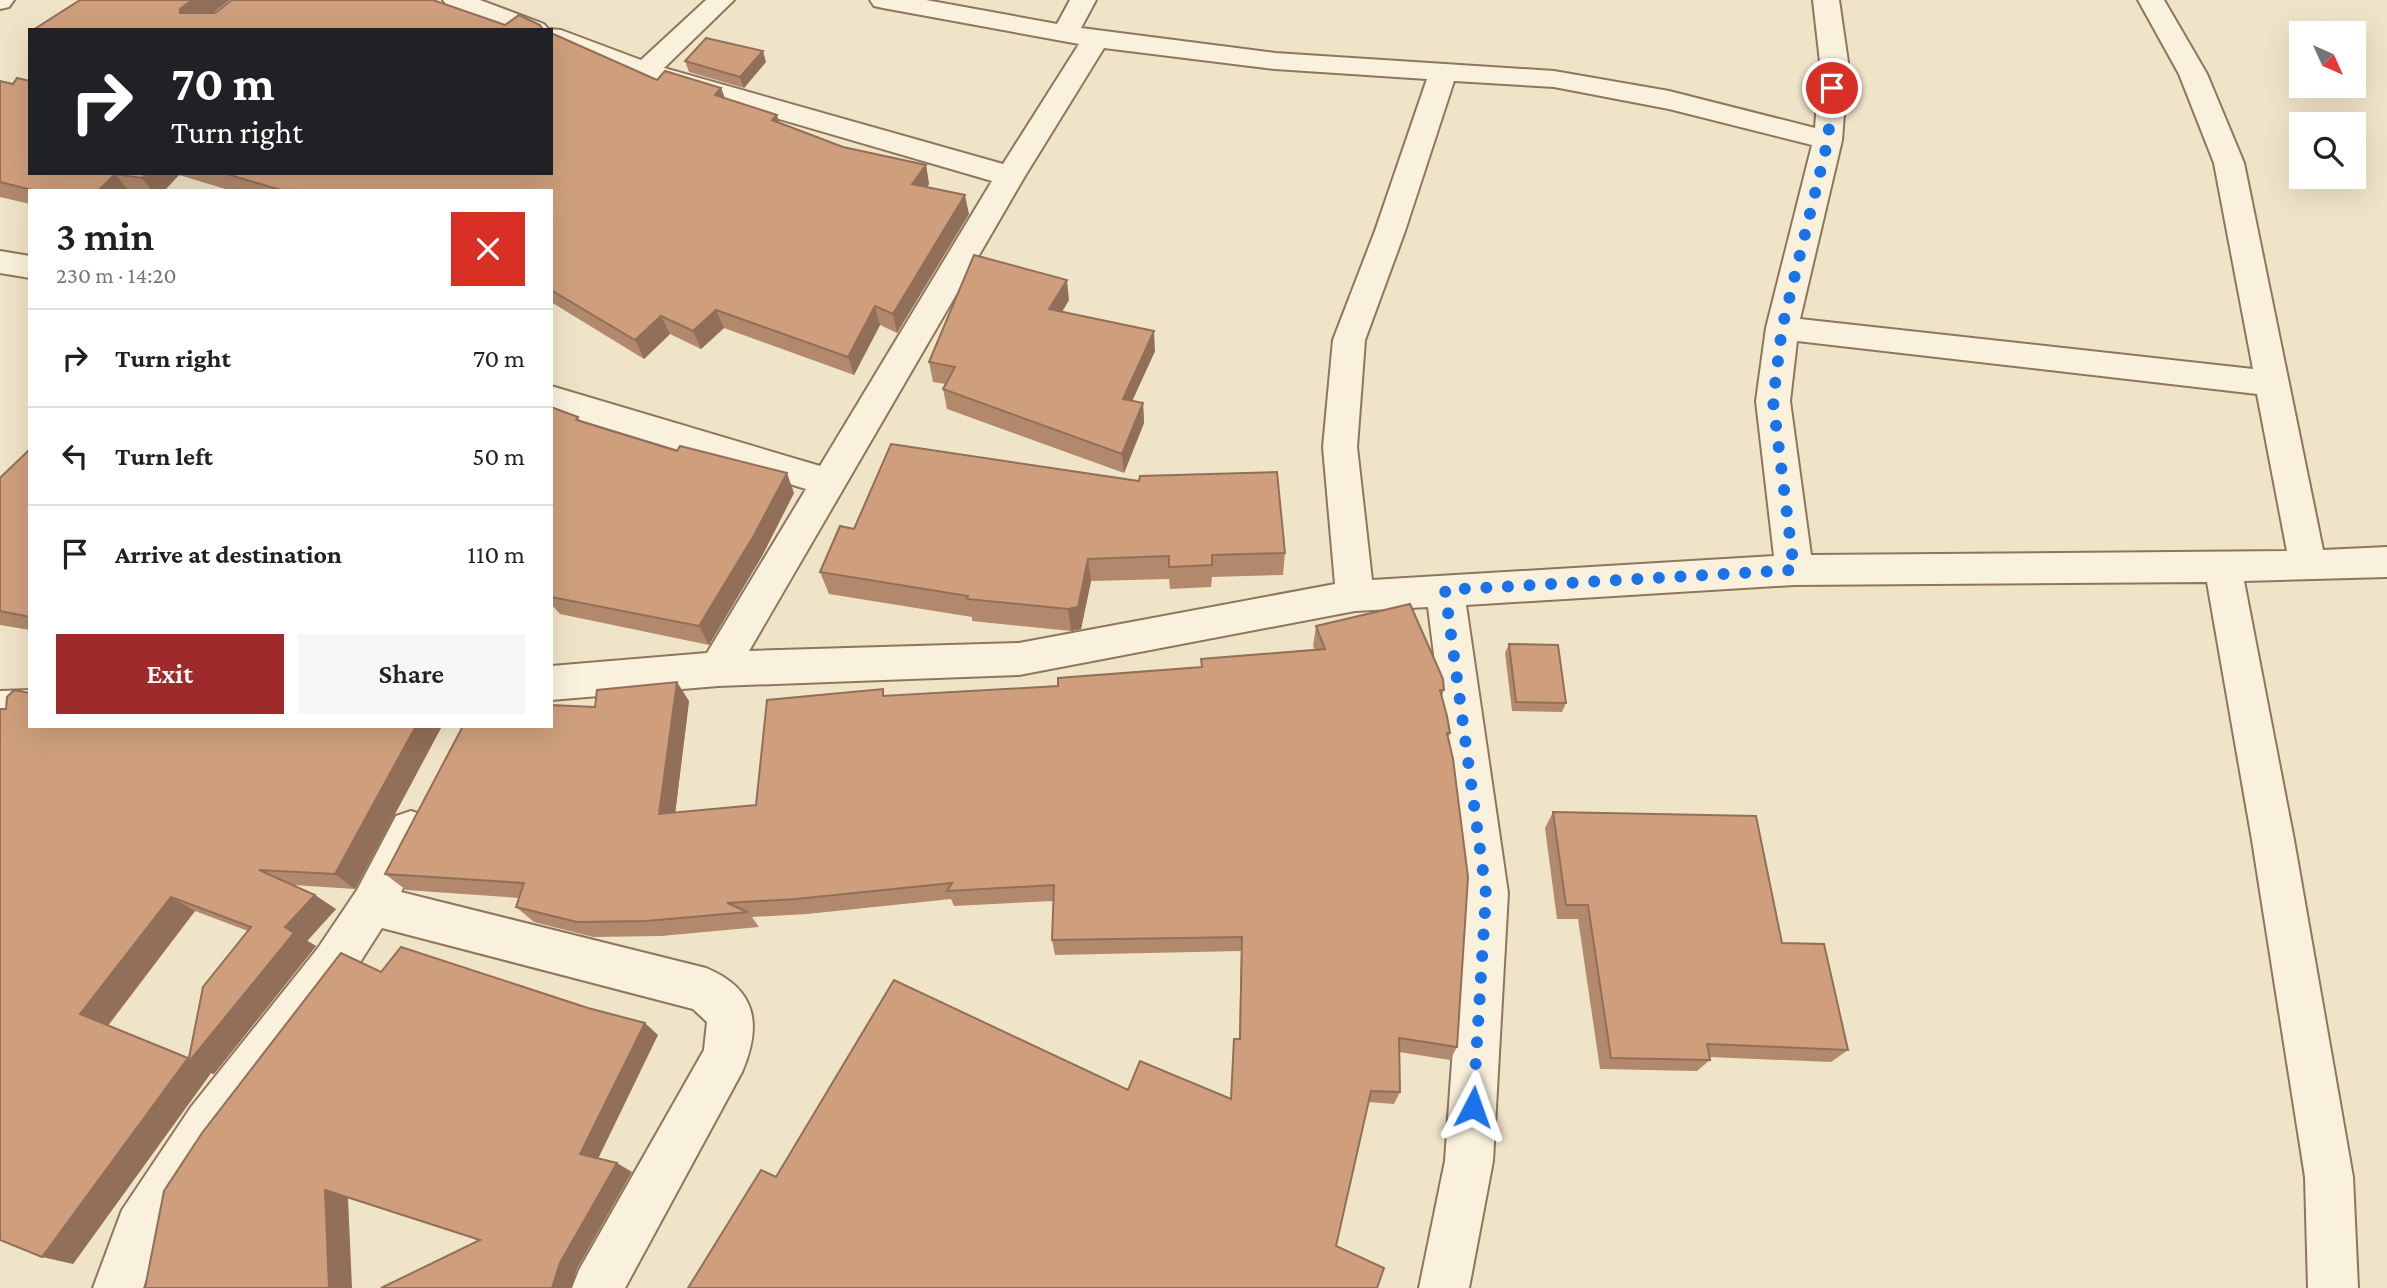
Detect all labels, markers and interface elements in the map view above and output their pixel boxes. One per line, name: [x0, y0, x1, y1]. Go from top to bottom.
north arrow: [2289, 21, 2366, 98]
map controls: [2289, 21, 2366, 189]
icon: right: [56, 56, 147, 147]
text: 70 m: [171, 56, 275, 111]
pin: [1802, 58, 1862, 118]
icon: arrive: [1813, 69, 1851, 107]
button: search: [2289, 112, 2366, 189]
text: Turn right: [171, 114, 303, 150]
text: 3 min: [56, 212, 154, 259]
button: close: [451, 212, 525, 286]
text: 230 m · 14:20: [56, 262, 176, 288]
icon: right: [56, 339, 94, 377]
text: Turn right: [115, 344, 231, 373]
text: 70 m: [473, 344, 525, 373]
icon: left: [56, 437, 94, 475]
text: Turn left: [115, 442, 213, 471]
text: 50 m: [472, 442, 525, 471]
icon: arrive: [56, 535, 94, 573]
text: Arrive at destination: [115, 540, 342, 569]
text: 110 m: [467, 540, 525, 569]
button: Exit: [56, 634, 284, 714]
button: Share: [298, 634, 525, 714]
position arrow: [1436, 1070, 1510, 1144]

